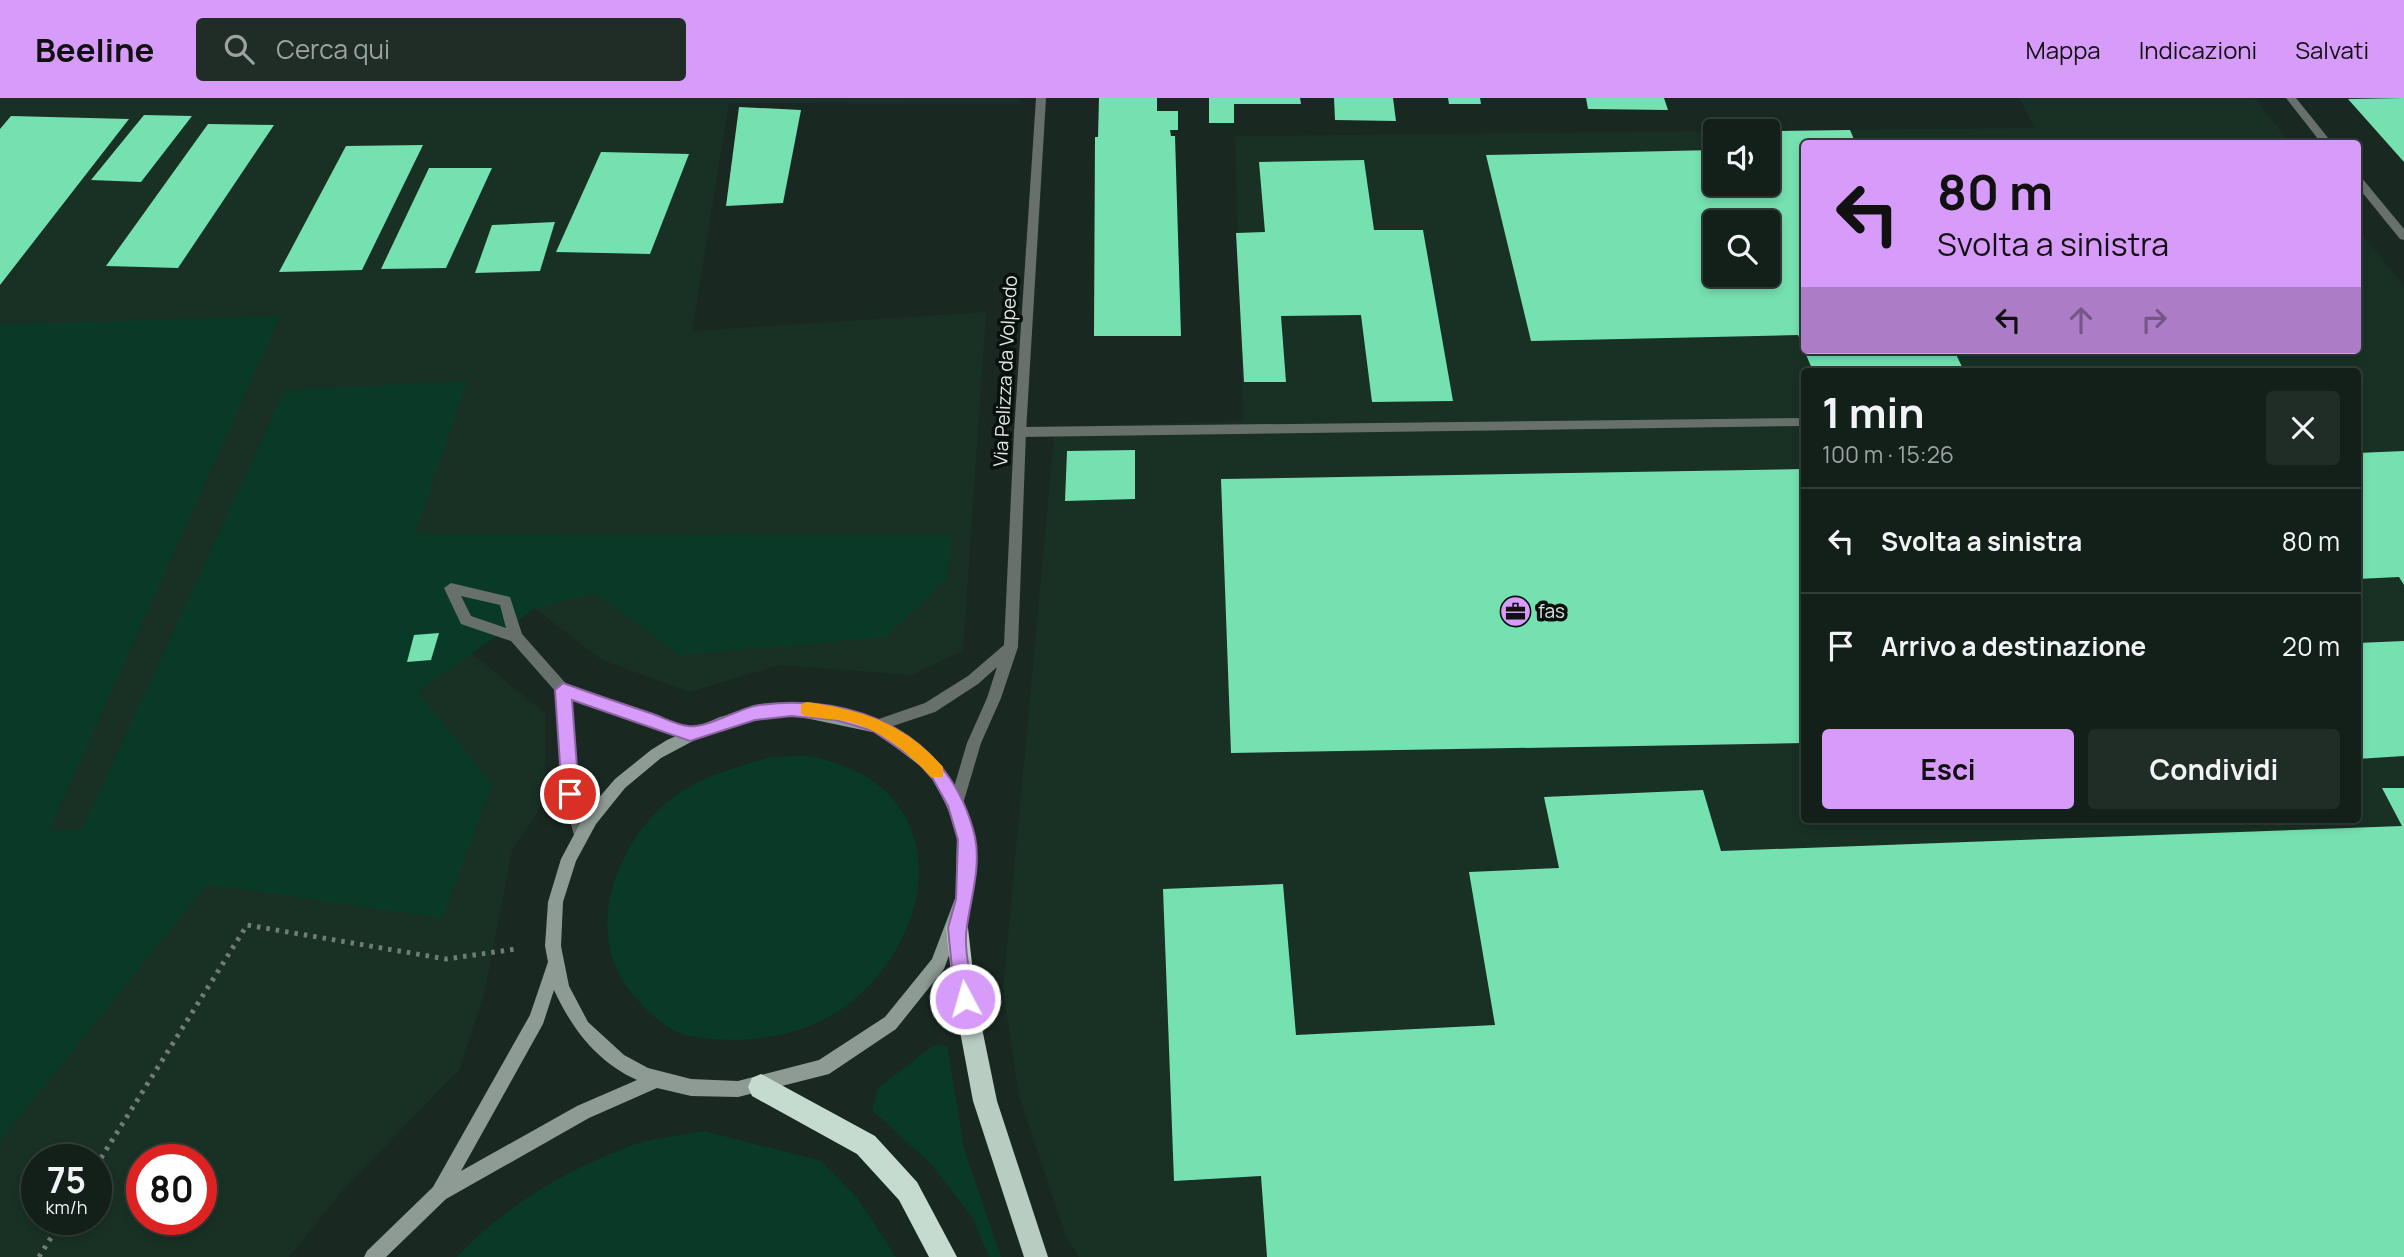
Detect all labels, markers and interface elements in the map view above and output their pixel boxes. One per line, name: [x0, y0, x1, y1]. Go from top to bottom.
search box: [196, 18, 686, 81]
text: Beeline: [35, 27, 154, 72]
icon: search: [220, 30, 258, 68]
text: Cerca qui: [276, 31, 390, 67]
text: Mappa: [2025, 33, 2101, 66]
text: Indicazioni: [2139, 33, 2257, 66]
text: Salvati: [2295, 33, 2369, 66]
map controls: [1703, 119, 1780, 287]
button: sound: [1703, 119, 1780, 196]
text: 80 m: [1937, 158, 2053, 225]
icon: left: [1822, 168, 1913, 259]
button: search: [1703, 210, 1780, 287]
text: Svolta a sinistra: [1937, 222, 2169, 266]
street label: Via Pelizza da Volpedo: [987, 275, 1023, 467]
icon: left: [1989, 301, 2027, 339]
icon: ahead: [2062, 301, 2100, 339]
icon: right: [2135, 301, 2173, 339]
text: 1 min: [1822, 383, 1925, 441]
button: close: [2266, 391, 2340, 465]
text: 100 m · 15:26: [1822, 438, 1954, 470]
icon: left: [1822, 522, 1860, 560]
text: Svolta a sinistra: [1881, 523, 2082, 559]
text: 80 m: [2282, 523, 2340, 559]
office icon: fas: [1498, 594, 1532, 628]
place label: fas: [1538, 598, 1565, 624]
icon: arrive: [1822, 627, 1860, 665]
text: Arrivo a destinazione: [1881, 628, 2146, 664]
text: 20 m: [2282, 628, 2340, 664]
button: Esci: [1822, 729, 2074, 809]
button: Condividi: [2088, 729, 2340, 809]
pin: [540, 764, 600, 824]
icon: arrive: [551, 775, 589, 813]
position arrow: [928, 962, 1002, 1036]
speed limit sign: 80: [126, 1144, 217, 1235]
text: 75: [47, 1156, 86, 1204]
text: km/h: [46, 1195, 87, 1219]

